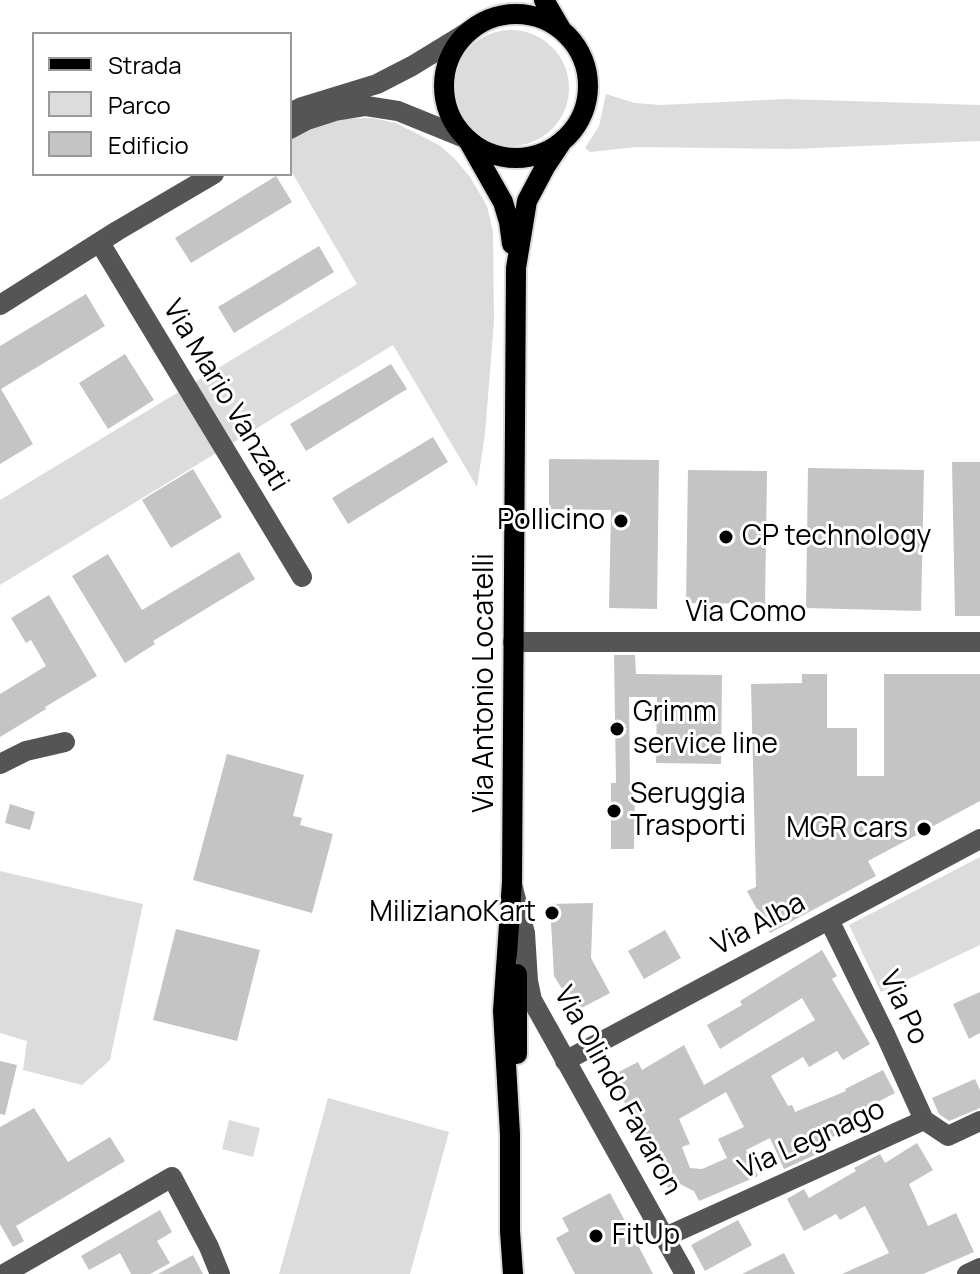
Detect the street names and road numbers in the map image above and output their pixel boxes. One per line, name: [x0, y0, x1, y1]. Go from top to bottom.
street label: Via Mario Vanzati: [155, 294, 295, 498]
street label: Via Antonio Locatelli: [468, 553, 502, 813]
street label: Via Como: [686, 596, 806, 630]
street label: Via Alba: [707, 887, 811, 963]
street label: Via Po: [871, 966, 935, 1050]
street label: Via Olindo Favaron: [546, 981, 688, 1201]
street label: Via Legnago: [734, 1093, 890, 1187]

